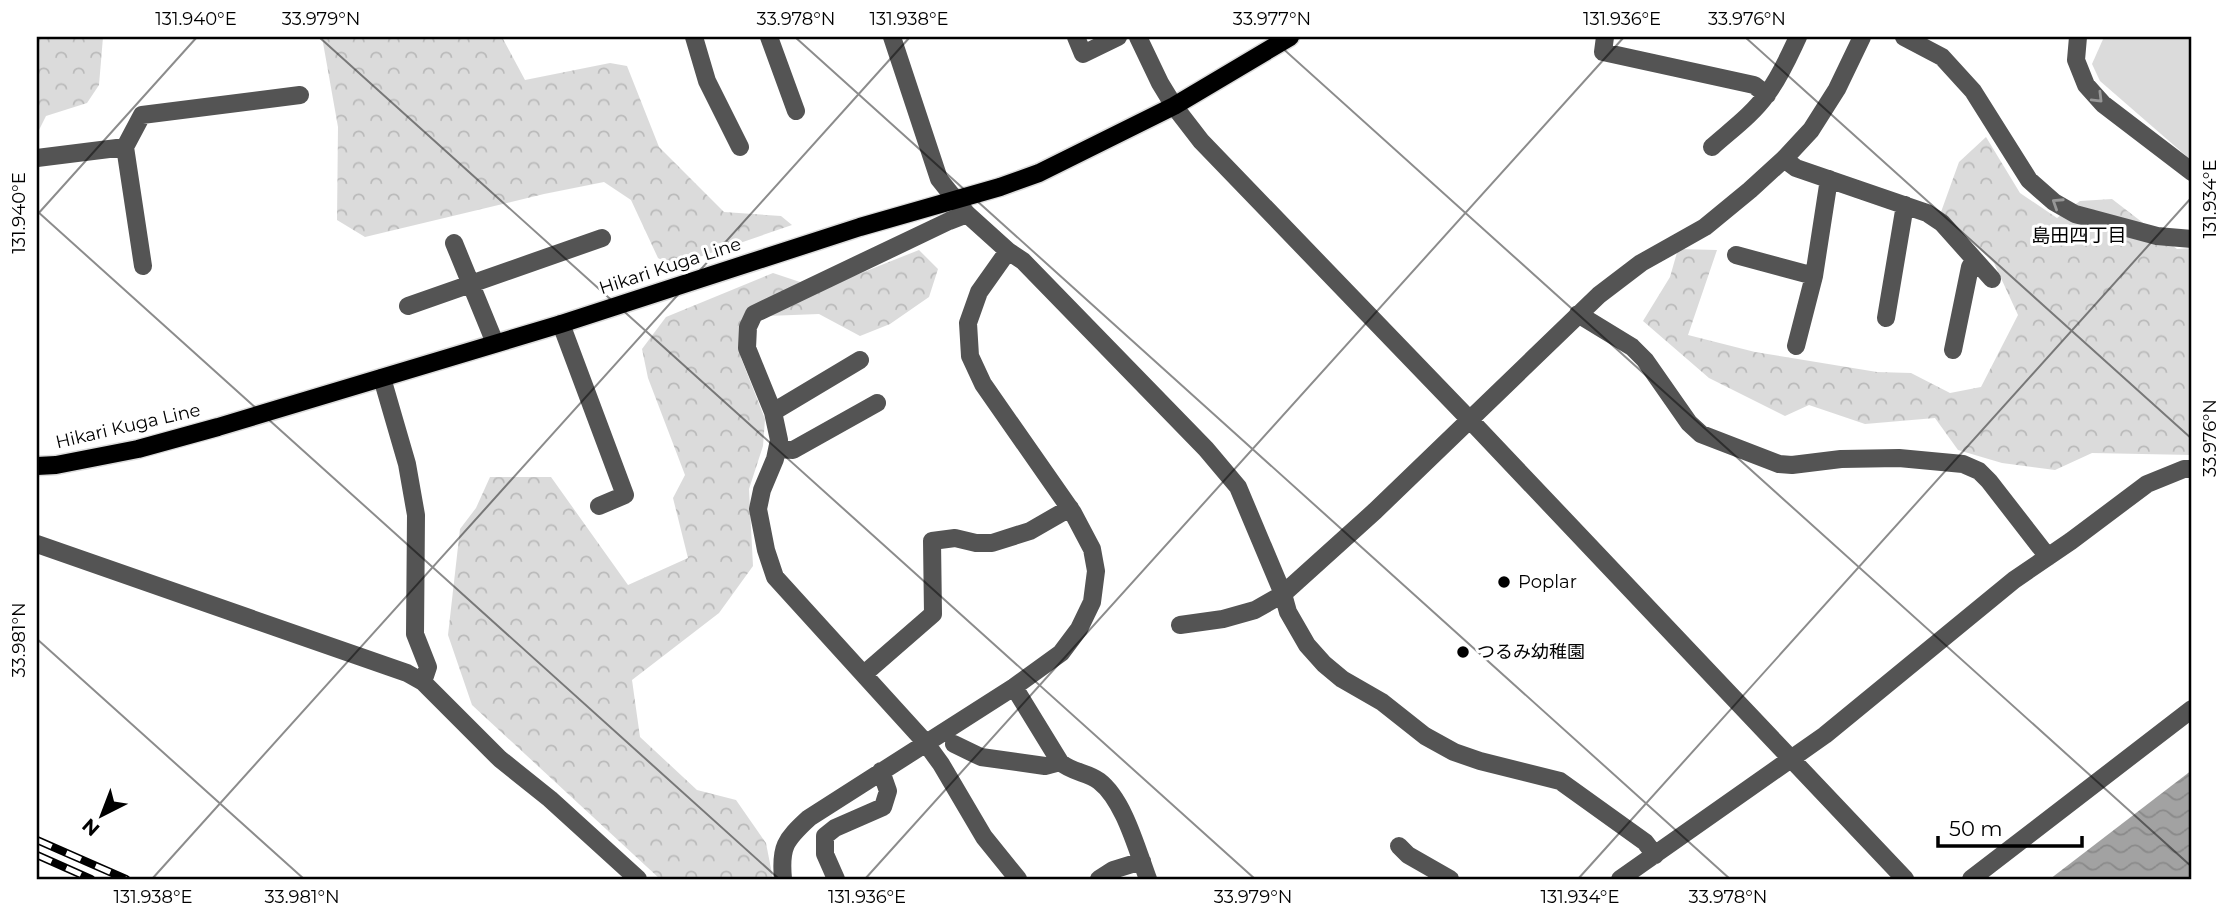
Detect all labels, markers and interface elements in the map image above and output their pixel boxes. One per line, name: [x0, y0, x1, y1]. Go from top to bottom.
text: 131.940°E: [155, 8, 237, 30]
text: 33.979°N: [282, 8, 360, 30]
text: 33.978°N: [757, 8, 835, 30]
text: 131.938°E: [870, 8, 948, 30]
text: 33.977°N: [1233, 8, 1311, 30]
text: 131.936°E: [1583, 8, 1661, 30]
text: 33.976°N: [1708, 8, 1786, 30]
one-way arrow: [2090, 90, 2103, 103]
text: 131.934°E: [2199, 160, 2221, 238]
text: 131.940°E: [8, 172, 30, 254]
one-way arrow: [2052, 199, 2065, 211]
district label: 島田四丁目: [2031, 224, 2127, 247]
street label: Hikari Kuga Line: [596, 233, 744, 299]
street label: Hikari Kuga Line: [53, 399, 203, 453]
text: 33.976°N: [2199, 399, 2221, 477]
place label: Poplar: [1518, 571, 1577, 593]
marker: Poplar: [1496, 574, 1512, 590]
text: 33.981°N: [8, 602, 30, 678]
place label: つるみ幼稚園: [1477, 641, 1585, 663]
marker: つるみ幼稚園: [1455, 644, 1471, 660]
north arrow: [66, 780, 136, 850]
scale bar: [1938, 804, 2082, 848]
text: N: [78, 814, 104, 841]
text: 50 m: [1949, 816, 2003, 841]
text: 131.938°E: [114, 886, 192, 908]
text: 33.981°N: [264, 886, 340, 908]
text: 131.936°E: [828, 886, 906, 908]
text: 33.979°N: [1214, 886, 1292, 908]
text: 131.934°E: [1541, 886, 1619, 908]
text: 33.978°N: [1689, 886, 1767, 908]

